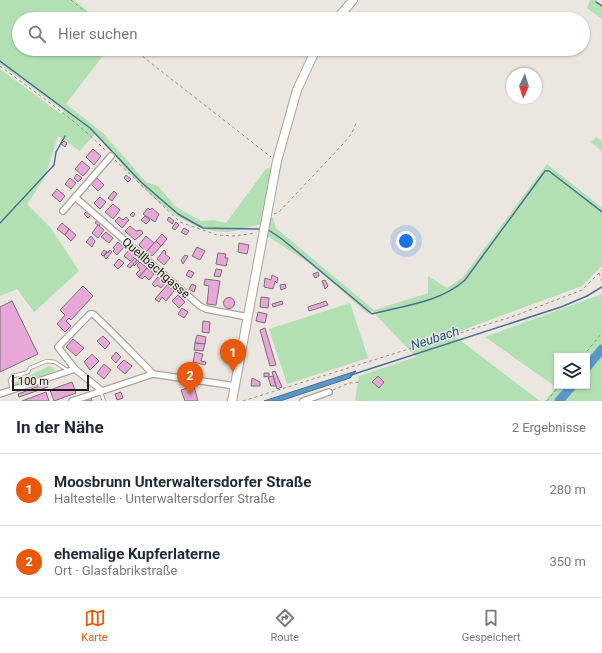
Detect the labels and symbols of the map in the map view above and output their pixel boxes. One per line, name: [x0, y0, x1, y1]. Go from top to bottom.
north arrow: [506, 68, 542, 104]
your location: [396, 231, 416, 251]
street label: Quellbachgasse: [119, 235, 193, 301]
water label: Neubach: [409, 323, 461, 353]
pin: 1: [220, 339, 246, 372]
pin: 2: [177, 362, 203, 395]
scale bar: [12, 373, 89, 392]

